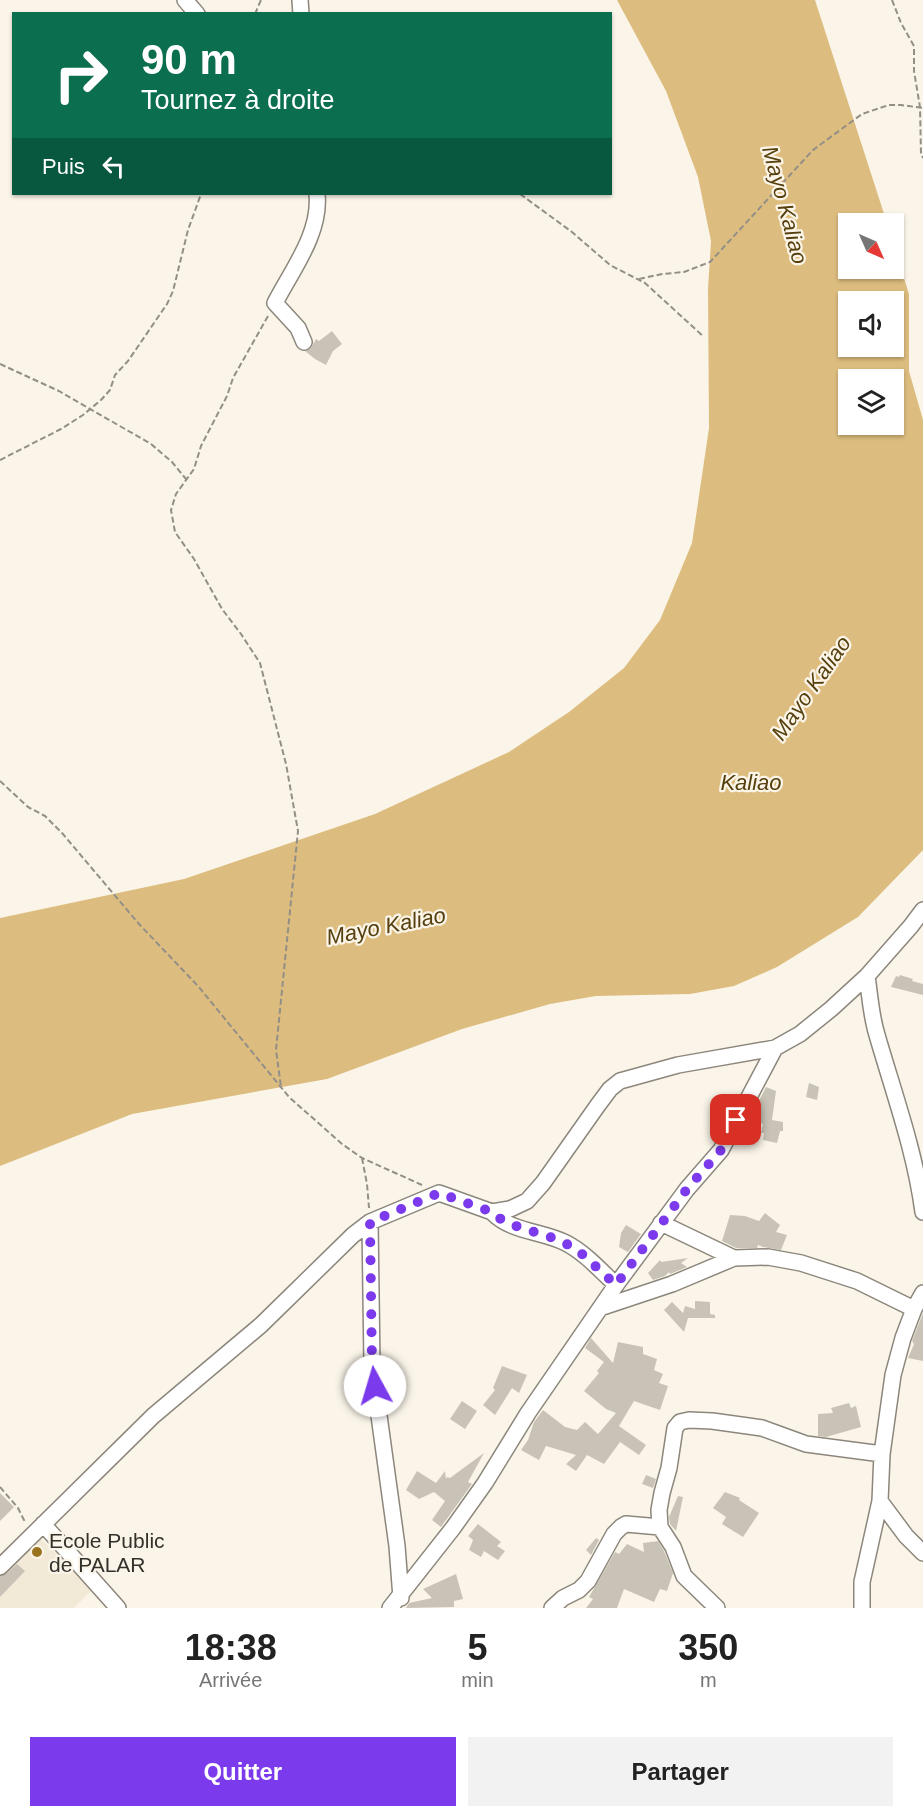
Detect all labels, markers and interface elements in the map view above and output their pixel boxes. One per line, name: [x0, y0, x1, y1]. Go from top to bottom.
icon: right: [42, 36, 120, 114]
text: 90 m: [141, 36, 237, 83]
text: Tournez à droite: [141, 85, 335, 115]
water label: Mayo Kaliao: [757, 143, 813, 267]
icon: left: [97, 150, 130, 183]
text: Puis: [42, 154, 85, 179]
north arrow: [838, 213, 904, 279]
map controls: [838, 213, 904, 435]
button: sound: [838, 291, 904, 357]
button: layers: [838, 369, 904, 435]
water label: Mayo Kaliao: [766, 631, 856, 745]
water label: Kaliao: [720, 770, 782, 795]
water label: Mayo Kaliao: [324, 902, 448, 950]
pin: [710, 1094, 761, 1145]
icon: arrive: [719, 1103, 752, 1136]
position arrow: [343, 1354, 407, 1418]
place label: Ecole Public de PALAR: [49, 1529, 165, 1576]
marker: Ecole Public de PALAR: [30, 1545, 44, 1559]
text: 18:38: [185, 1627, 277, 1668]
text: 5: [467, 1627, 487, 1668]
text: 350: [678, 1627, 738, 1668]
text: Arrivée: [199, 1669, 262, 1691]
text: min: [461, 1669, 494, 1691]
text: m: [700, 1669, 717, 1691]
button: Quitter: [30, 1737, 456, 1806]
button: Partager: [468, 1737, 893, 1806]

